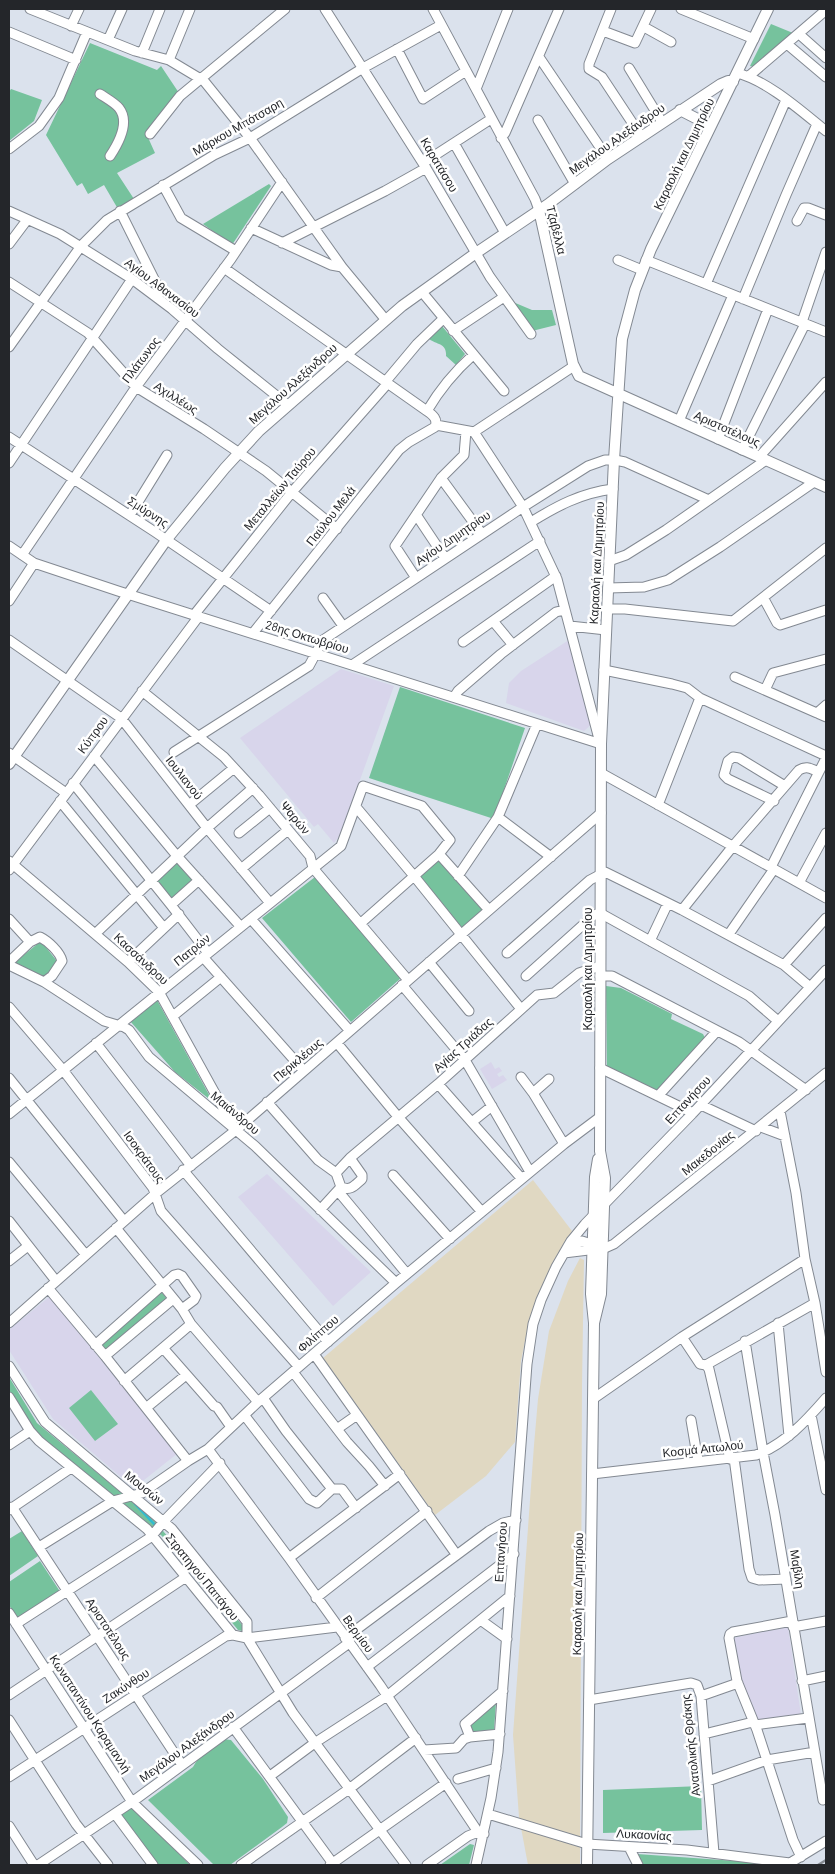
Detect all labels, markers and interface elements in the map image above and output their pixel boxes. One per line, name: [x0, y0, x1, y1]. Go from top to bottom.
street label: Μάρκου Μπότσαρη: [190, 95, 286, 159]
street label: Καραολή και Δημητρίου: [650, 95, 717, 212]
street label: Μεγάλου Αλεξάνδρου: [566, 100, 668, 177]
street label: Καρατάσου: [417, 135, 461, 195]
street label: Τζαβέλλα: [543, 204, 570, 256]
street label: Αγίου Αθανασίου: [122, 255, 203, 321]
street label: Πλάτωνος: [118, 334, 163, 386]
street label: Μεγάλου Αλεξάνδρου: [245, 340, 340, 427]
street label: Αχιλλέως: [151, 378, 201, 417]
street label: Αριστοτέλους: [692, 407, 763, 450]
street label: Μεταλλείων Ταύρου: [240, 444, 319, 533]
street label: Παύλου Μελά: [303, 483, 358, 548]
street label: Σμύρνης: [125, 493, 172, 530]
street label: Καραολή και Δημητρίου: [586, 501, 607, 625]
street label: Αγίου Δημητρίου: [412, 507, 493, 568]
street label: 28ης Οκτωβρίου: [264, 617, 351, 656]
street label: Κύπρου: [74, 713, 111, 756]
street label: Ιουλιανού: [163, 753, 206, 802]
street label: Ψαρών: [277, 798, 314, 837]
street label: Καραολή και Δημητρίου: [580, 908, 595, 1030]
street label: Κασσάνδρου: [111, 930, 172, 988]
street label: Πατρών: [170, 930, 213, 969]
street label: Αγίας Τριάδας: [430, 1014, 496, 1075]
street label: Περικλέους: [270, 1034, 326, 1085]
street label: Επτανήσου: [661, 1072, 714, 1127]
street label: Μαιάνδρου: [208, 1088, 263, 1137]
street label: Μακεδονίας: [678, 1127, 737, 1178]
street label: Ισοκράτους: [120, 1128, 168, 1186]
street label: Φιλίππου: [294, 1312, 341, 1355]
street label: Κοσμά Αιτωλού: [662, 1437, 744, 1459]
street label: Μουσών: [122, 1467, 167, 1507]
street label: Επτανήσου: [491, 1521, 510, 1583]
street label: Στρατηγού Παπάγου: [163, 1530, 242, 1623]
street label: Καραολή και Δημητρίου: [569, 1532, 586, 1656]
street label: Μαβίλη: [787, 1548, 808, 1589]
street label: Αριστοτέλους: [83, 1595, 134, 1663]
street label: Βερμίου: [340, 1612, 377, 1655]
street label: Κωνσταντίνου Καραμανλή: [47, 1652, 134, 1776]
street label: Ζακύνθου: [100, 1665, 151, 1705]
street label: Ανατολικής Θράκης: [678, 1693, 703, 1797]
street label: Μεγάλου Αλεξάνδρου: [136, 1706, 237, 1785]
street label: Λυκαονίας: [616, 1826, 672, 1843]

